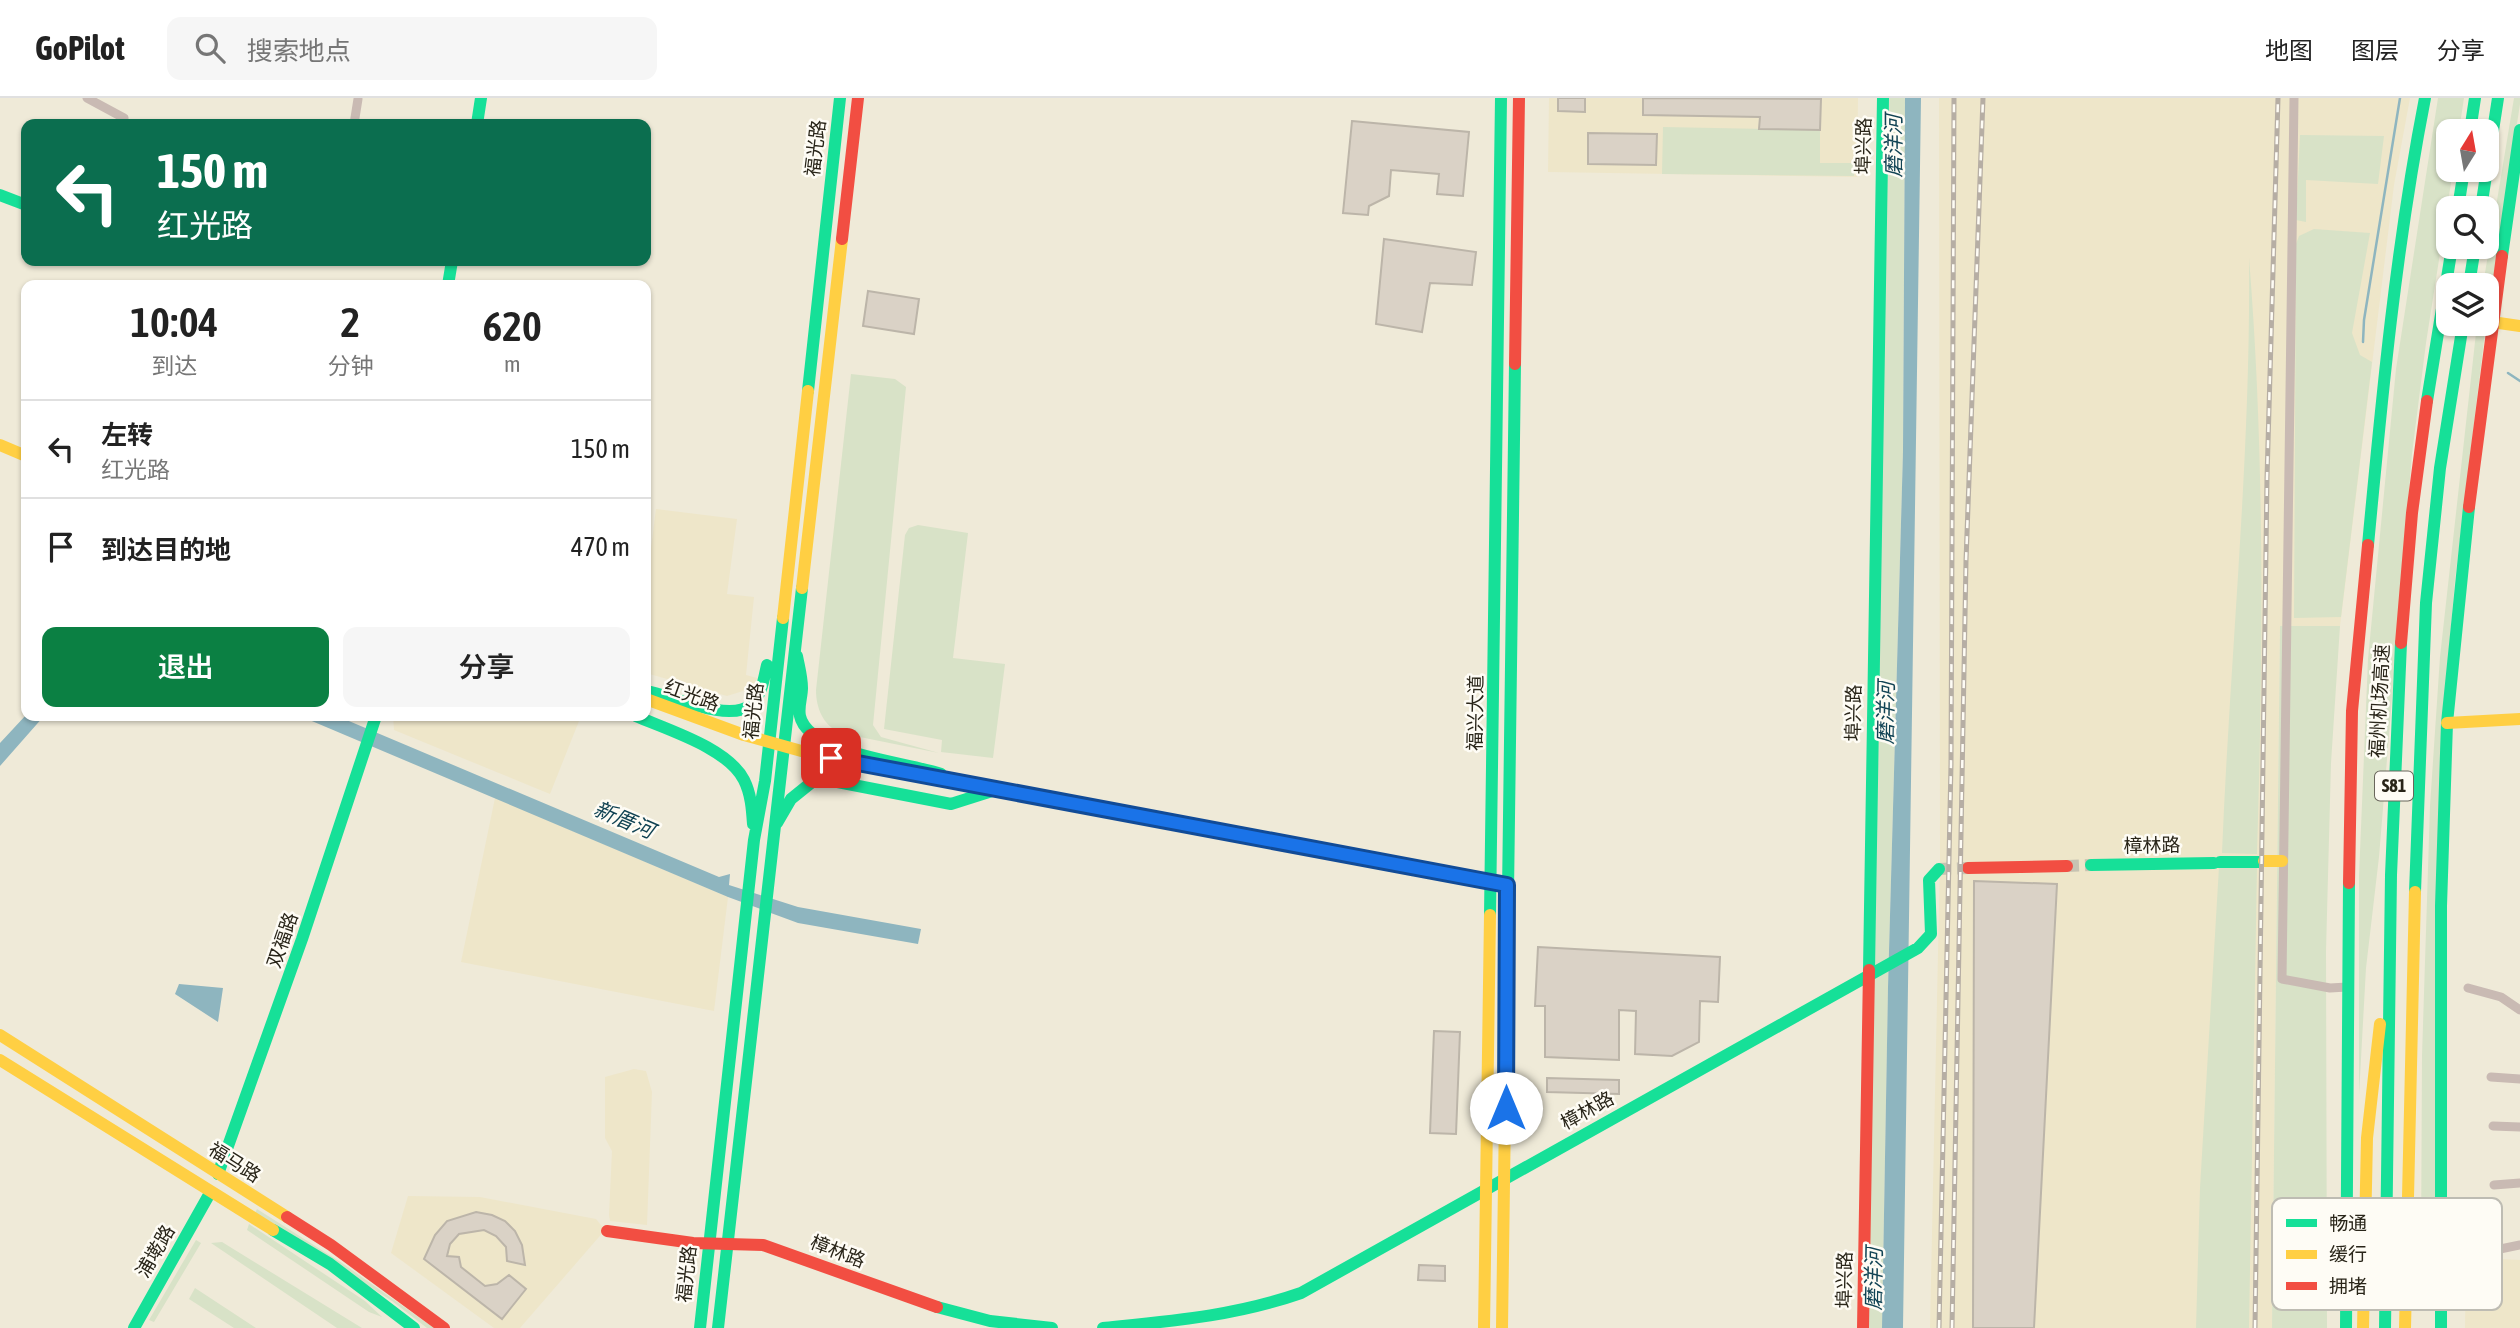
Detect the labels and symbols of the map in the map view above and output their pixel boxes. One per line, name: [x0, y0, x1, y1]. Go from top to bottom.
water label: 磨洋河: [1881, 111, 1905, 178]
street label: 埠兴路: [1852, 117, 1874, 175]
street label: 福光路: [801, 118, 829, 178]
north arrow: [2436, 119, 2499, 182]
street label: 福州机场高速: [2365, 643, 2393, 759]
street label: 红光路: [661, 675, 723, 715]
street label: 福兴大道: [1463, 675, 1487, 751]
water label: 磨洋河: [1872, 677, 1898, 745]
street label: 福光路: [739, 681, 767, 741]
street label: 埠兴路: [1842, 684, 1864, 742]
pin: [801, 728, 861, 788]
road number: S81: [2375, 772, 2413, 800]
water label: 新厝河: [591, 796, 662, 844]
street label: 樟林路: [2123, 834, 2181, 856]
street label: 双福路: [262, 909, 302, 971]
position arrow: [1469, 1071, 1543, 1145]
street label: 樟林路: [1557, 1087, 1617, 1133]
street label: 福马路: [205, 1138, 265, 1186]
legend: [2272, 1198, 2502, 1310]
text: 畅通: [2329, 1212, 2367, 1234]
street label: 浦墘路: [131, 1221, 179, 1281]
street label: 樟林路: [807, 1231, 869, 1271]
water label: 磨洋河: [1860, 1243, 1886, 1311]
text: 缓行: [2329, 1243, 2367, 1265]
street label: 福光路: [672, 1244, 700, 1304]
street label: 埠兴路: [1833, 1251, 1855, 1309]
text: 拥堵: [2329, 1275, 2367, 1297]

